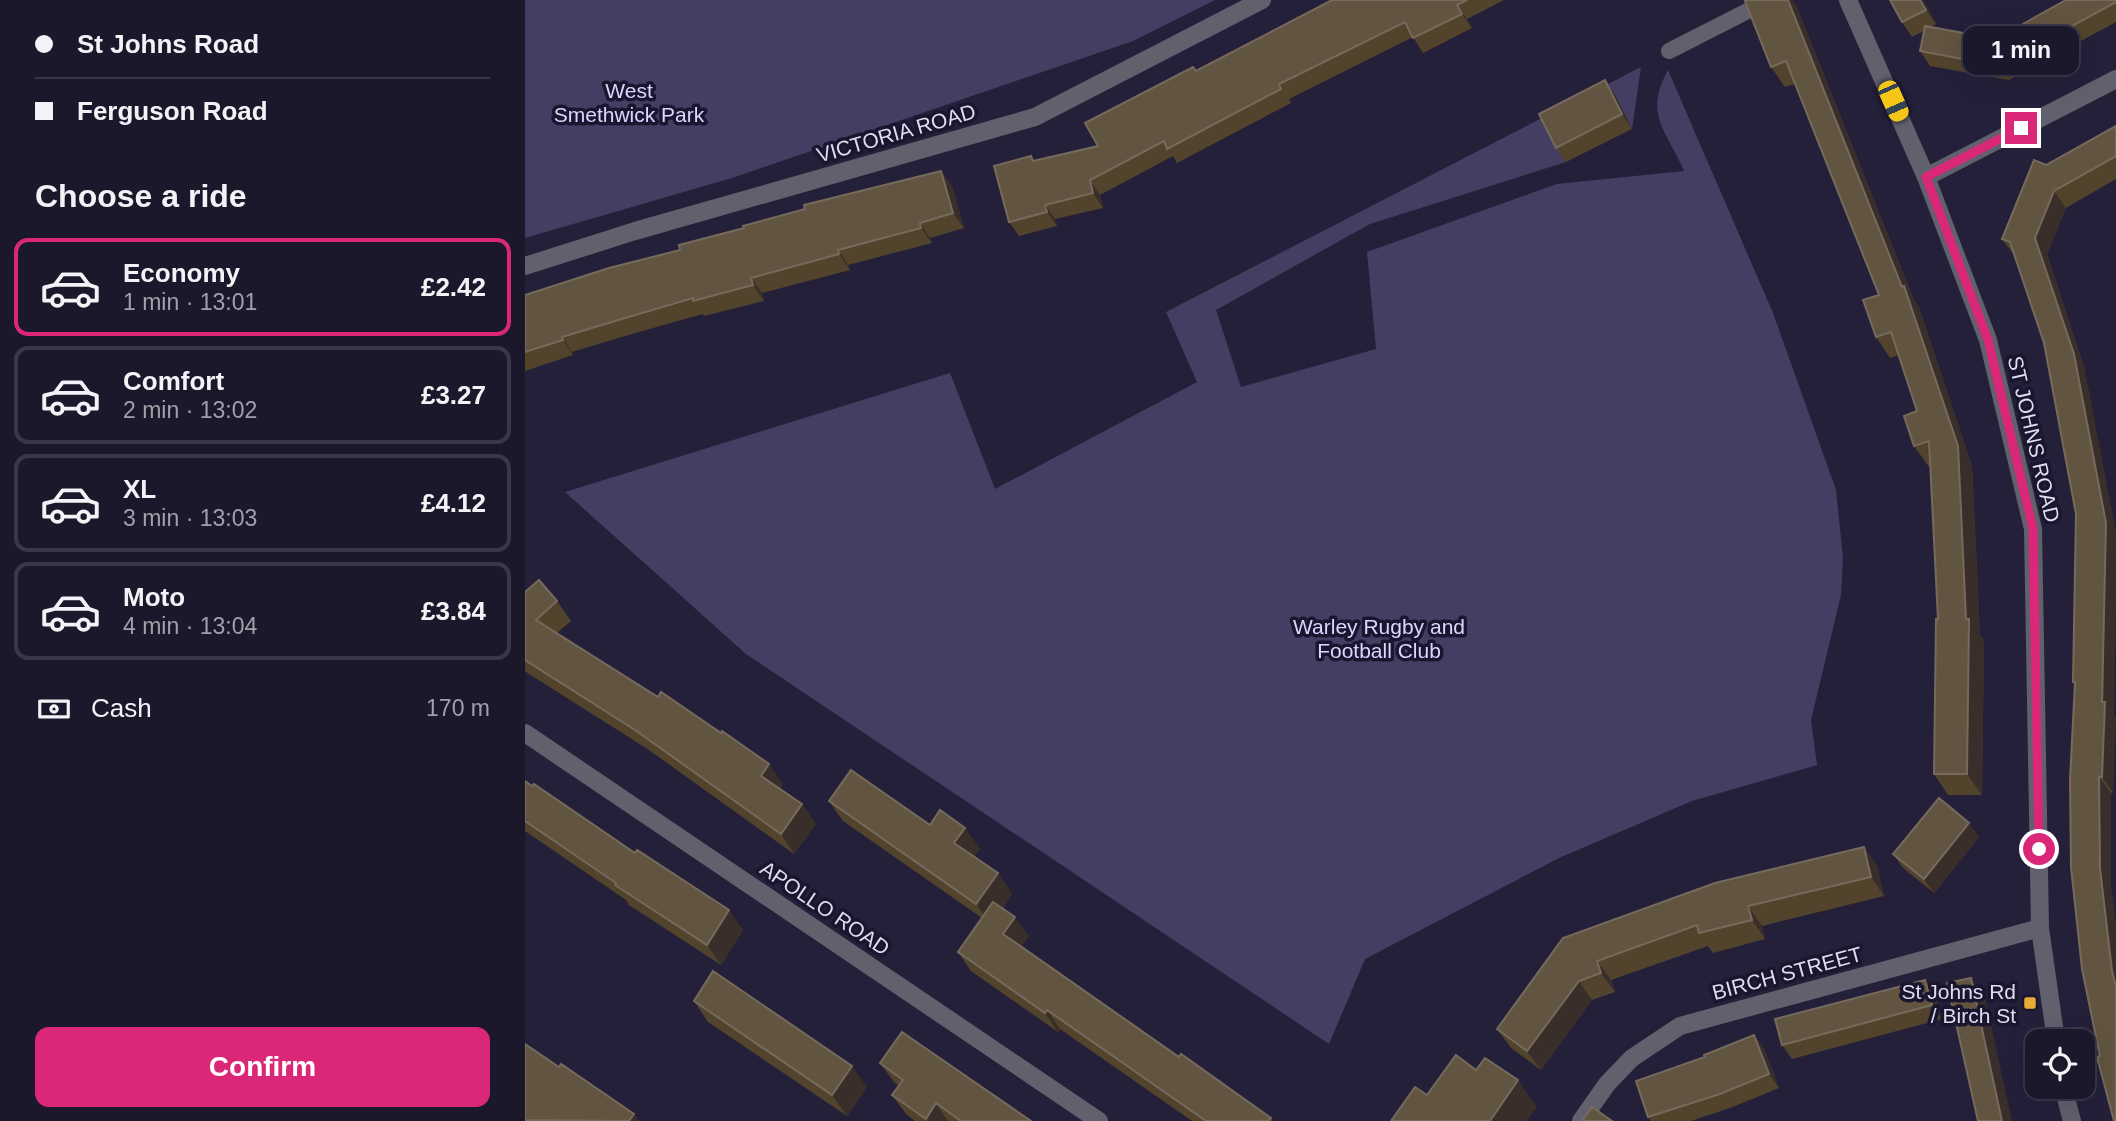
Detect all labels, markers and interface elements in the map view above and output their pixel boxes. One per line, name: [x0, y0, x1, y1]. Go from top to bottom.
callout: 1 min: [1963, 26, 2079, 76]
text: St Johns Road: [77, 29, 259, 59]
text: 1 min: [1991, 37, 2051, 63]
car: [1875, 78, 1912, 124]
park label: West Smethwick Park: [554, 79, 705, 126]
text: Ferguson Road: [77, 96, 268, 126]
street label: VICTORIA ROAD: [814, 99, 978, 167]
route end: [2005, 112, 2037, 144]
text: Choose a ride: [35, 178, 247, 214]
icon: car: [39, 256, 102, 319]
text: Economy: [123, 258, 240, 288]
text: £2.42: [421, 272, 486, 302]
text: 1 min · 13:01: [123, 289, 257, 315]
street label: ST JOHNS ROAD: [2004, 354, 2064, 524]
icon: car: [39, 364, 102, 427]
text: Comfort: [123, 366, 224, 396]
text: £3.27: [421, 380, 486, 410]
text: 2 min · 13:02: [123, 397, 257, 423]
icon: car: [39, 472, 102, 535]
text: XL: [123, 474, 156, 504]
text: £4.12: [421, 488, 486, 518]
text: 3 min · 13:03: [123, 505, 257, 531]
icon: car: [39, 580, 102, 643]
text: Moto: [123, 582, 185, 612]
text: £3.84: [421, 596, 486, 626]
text: 4 min · 13:04: [123, 613, 257, 639]
park label: Warley Rugby and Football Club: [1293, 615, 1465, 662]
icon: cash: [35, 690, 73, 728]
text: Cash: [91, 693, 152, 723]
text: 170 m: [426, 695, 490, 721]
route start: [2023, 833, 2055, 865]
street label: APOLLO ROAD: [756, 856, 894, 960]
street label: BIRCH STREET: [1710, 942, 1865, 1004]
place label: St Johns Rd / Birch St: [1902, 980, 2016, 1027]
marker: St Johns Rd / Birch St: [2022, 995, 2038, 1011]
button: Confirm: [35, 1027, 490, 1107]
map controls: [2025, 1029, 2095, 1099]
button: locate: [2025, 1029, 2095, 1099]

